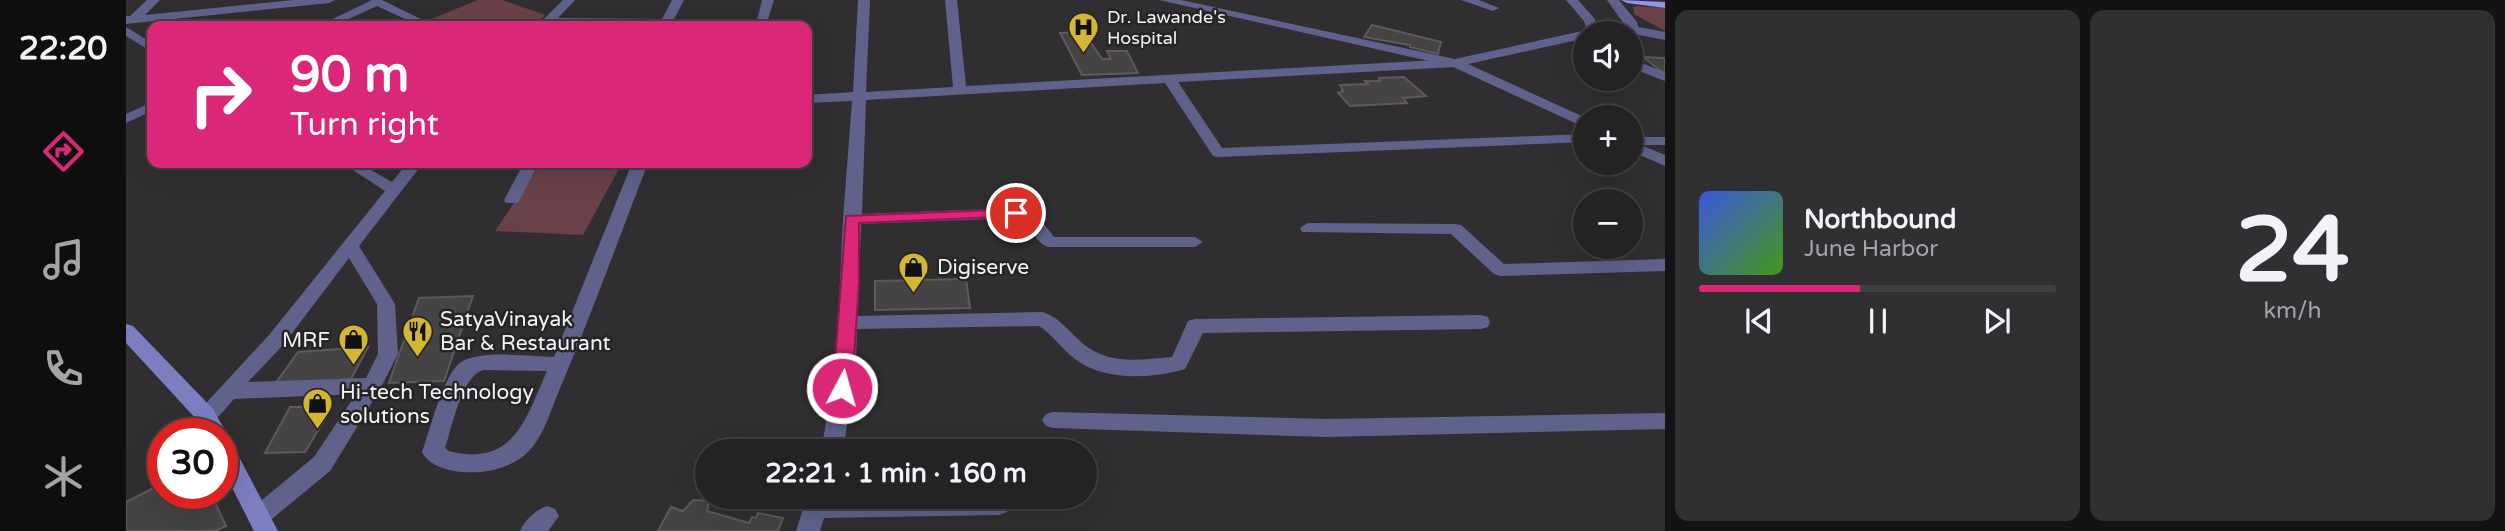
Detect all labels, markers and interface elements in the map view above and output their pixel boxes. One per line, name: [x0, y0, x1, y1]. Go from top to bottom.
place label: Dr. Lawande's Hospital: [1107, 6, 1226, 49]
hospital icon: Dr. Lawande's Hospital: [1067, 10, 1101, 54]
map controls: [1573, 21, 1643, 259]
button: sound: [1573, 21, 1643, 91]
text: 22:20: [19, 30, 107, 68]
text: 90 m: [290, 46, 409, 105]
icon: right: [175, 49, 266, 140]
button: +: [1573, 105, 1643, 175]
text: Turn right: [290, 106, 439, 144]
icon: directions: [39, 127, 88, 176]
pin: [986, 183, 1046, 243]
button: −: [1573, 189, 1643, 259]
icon: arrive: [997, 194, 1035, 232]
text: 24: [2235, 196, 2350, 306]
text: Northbound: [1804, 204, 1956, 235]
icon: music: [39, 235, 88, 284]
text: June Harbor: [1804, 235, 1938, 263]
shop icon: Digiserve: [897, 250, 931, 294]
place label: Digiserve: [937, 255, 1029, 280]
text: km/h: [2264, 297, 2321, 325]
icon: previous: [1740, 302, 1778, 340]
icon: pause: [1859, 302, 1897, 340]
icon: next: [1978, 302, 2016, 340]
place label: SatyaVinayak Bar & Restaurant: [440, 307, 610, 356]
restaurant icon: SatyaVinayak Bar & Restaurant: [400, 314, 434, 358]
shop icon: MRF: [336, 323, 370, 367]
place label: MRF: [282, 328, 330, 353]
icon: phone: [39, 344, 88, 393]
position arrow: [805, 351, 879, 425]
place label: Hi-tech Technology solutions: [340, 380, 534, 429]
shop icon: Hi-tech Technology solutions: [300, 387, 334, 431]
speed limit sign: 30: [147, 418, 238, 509]
icon: climate: [39, 452, 88, 501]
text: 22:21 · 1 min · 160 m: [765, 458, 1027, 489]

